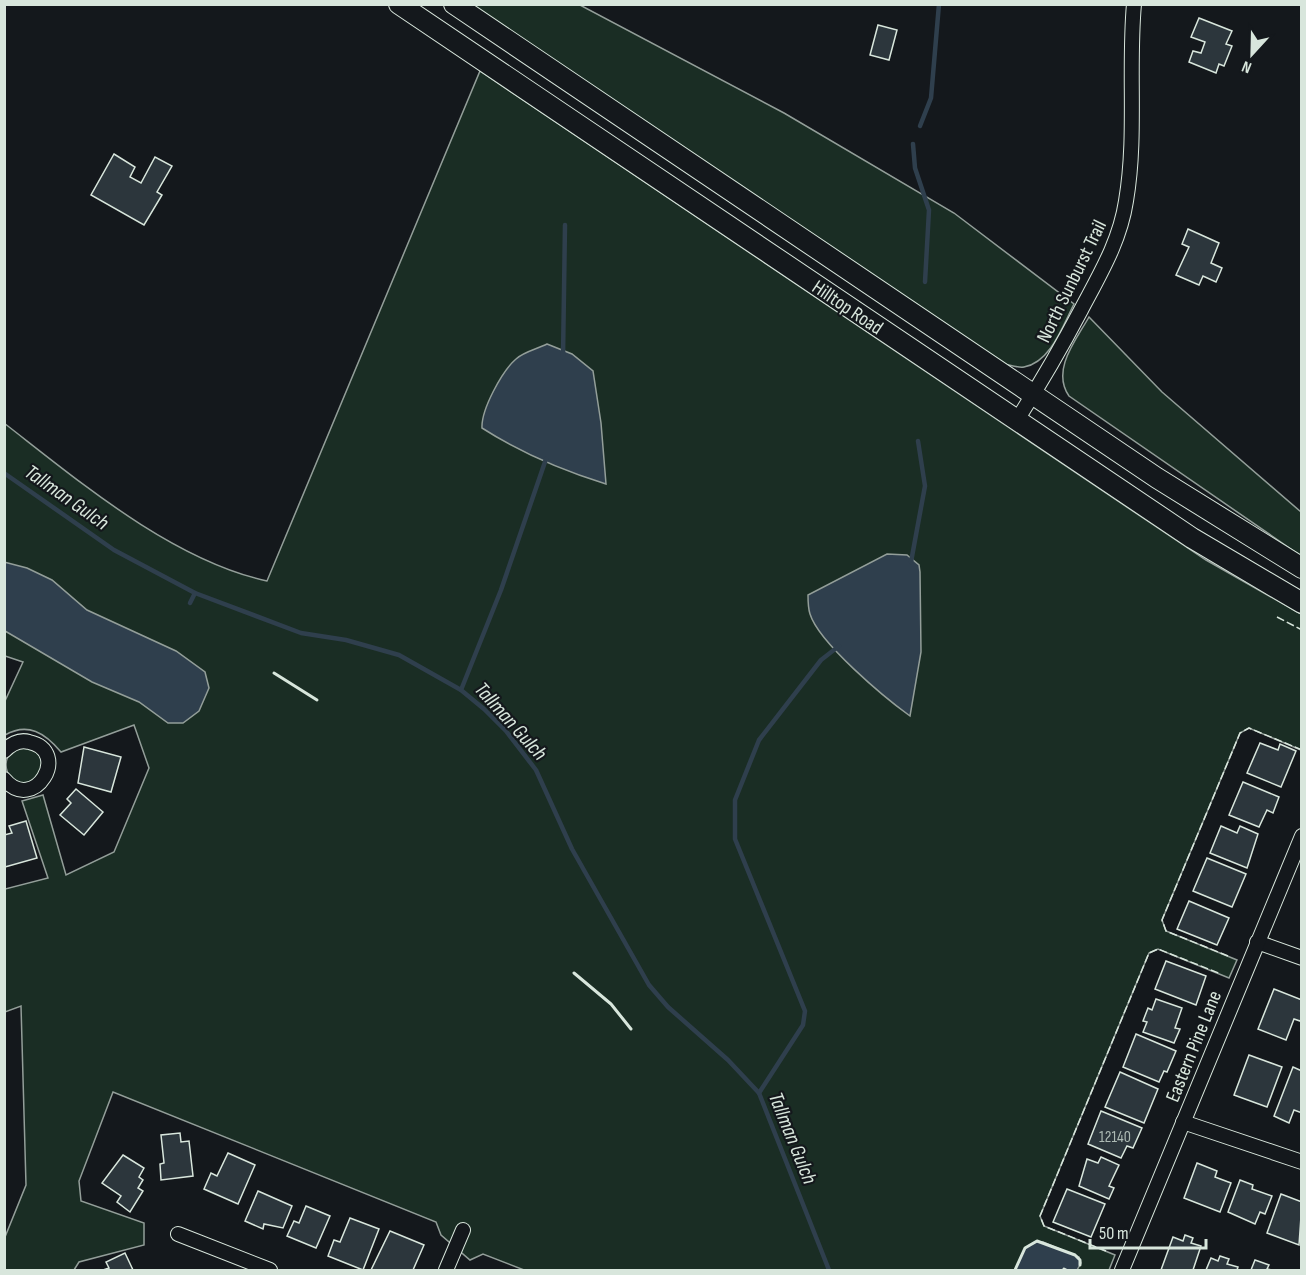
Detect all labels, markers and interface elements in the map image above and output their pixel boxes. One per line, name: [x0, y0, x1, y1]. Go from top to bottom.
north arrow: [1222, 24, 1282, 84]
text: N: [1239, 56, 1254, 77]
street label: North Sunburst Trail: [1032, 216, 1112, 347]
street label: Hilltop Road: [807, 275, 887, 340]
water label: Tallman Gulch: [20, 459, 114, 536]
water label: Tallman Gulch: [469, 677, 552, 766]
street label: Eastern Pine Lane: [1161, 987, 1227, 1106]
water label: Tallman Gulch: [763, 1089, 822, 1188]
house number: 12140: [1099, 1128, 1131, 1147]
scale bar: [1090, 1212, 1206, 1250]
text: 50 m: [1099, 1223, 1129, 1244]

